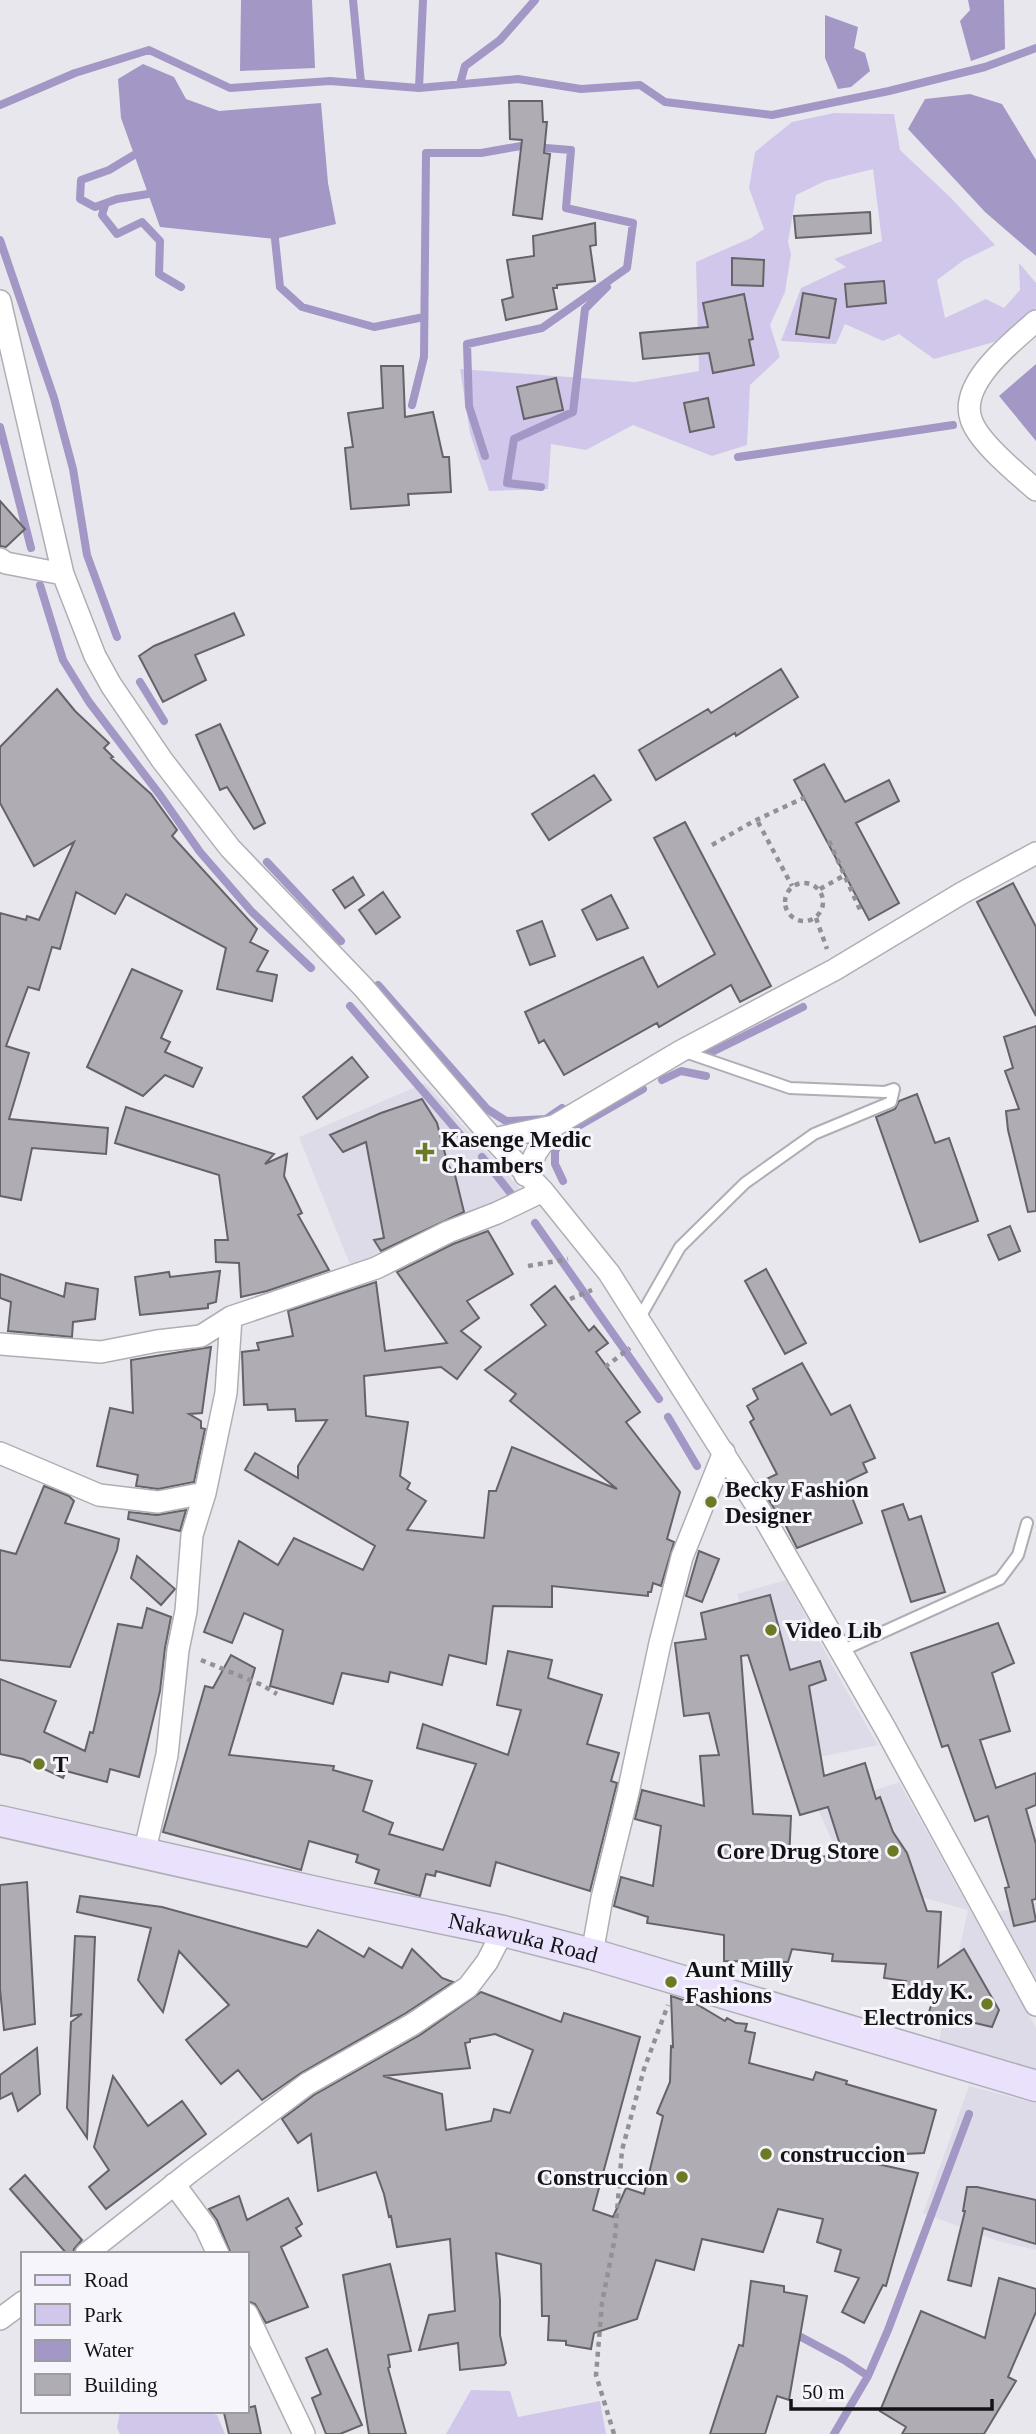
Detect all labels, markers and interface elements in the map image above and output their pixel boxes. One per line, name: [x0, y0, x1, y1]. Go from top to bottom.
place label: Kasenge Medic Chambers: [441, 1127, 591, 1178]
marker: Kasenge Medic Chambers: [415, 1142, 435, 1162]
place label: Becky Fashion Designer: [725, 1477, 869, 1528]
marker: Becky Fashion Designer: [703, 1494, 719, 1510]
place label: Video Lib: [785, 1618, 882, 1643]
marker: Video Lib: [763, 1622, 779, 1638]
place label: T: [53, 1752, 68, 1777]
marker: T: [31, 1756, 47, 1772]
place label: Core Drug Store: [716, 1839, 879, 1864]
marker: Core Drug Store: [885, 1843, 901, 1859]
street label: Nakawuka Road: [446, 1908, 601, 1968]
place label: Aunt Milly Fashions: [685, 1957, 793, 2008]
marker: Aunt Milly Fashions: [663, 1974, 679, 1990]
place label: Eddy K. Electronics: [864, 1979, 973, 2030]
marker: Eddy K. Electronics: [979, 1996, 995, 2012]
place label: construccion: [780, 2142, 905, 2167]
marker: construccion: [758, 2146, 774, 2162]
place label: Construccion: [536, 2165, 668, 2190]
marker: Construccion: [674, 2169, 690, 2185]
legend: [21, 2252, 248, 2413]
text: Road: [84, 2268, 129, 2292]
text: Park: [84, 2303, 123, 2327]
text: Water: [84, 2338, 134, 2362]
scale bar: [791, 2368, 992, 2412]
text: Building: [84, 2373, 158, 2397]
text: 50 m: [802, 2380, 845, 2404]

